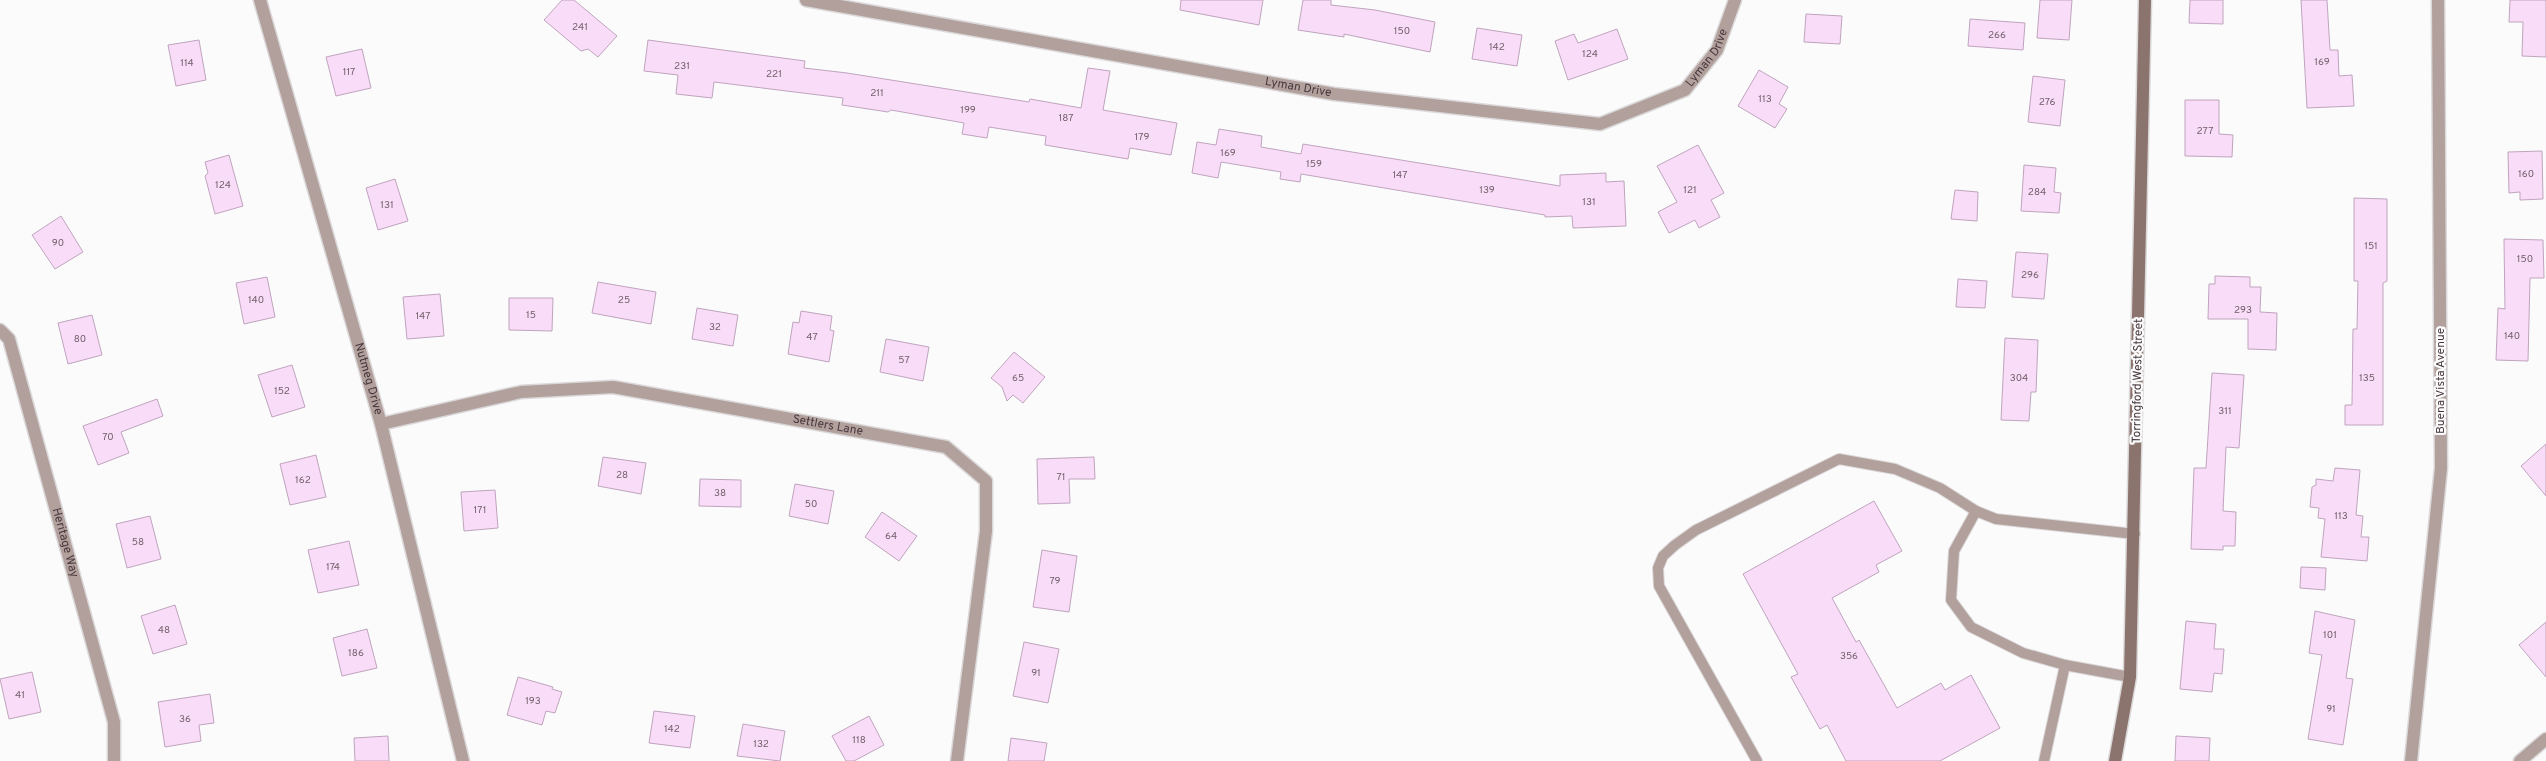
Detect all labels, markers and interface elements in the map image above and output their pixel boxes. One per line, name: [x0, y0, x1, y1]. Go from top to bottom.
house number: 241: [572, 21, 588, 34]
house number: 150: [1394, 25, 1410, 38]
street label: Lyman Drive: [1682, 27, 1732, 91]
house number: 266: [1988, 29, 2006, 42]
house number: 142: [1489, 41, 1505, 54]
house number: 124: [1582, 48, 1598, 61]
house number: 169: [2314, 56, 2330, 69]
house number: 114: [180, 57, 194, 70]
house number: 231: [674, 60, 690, 73]
house number: 117: [343, 66, 355, 79]
house number: 221: [766, 68, 782, 81]
street label: Lyman Drive: [1264, 74, 1333, 101]
house number: 211: [870, 87, 884, 100]
house number: 113: [1758, 93, 1772, 106]
house number: 276: [2039, 96, 2055, 109]
house number: 199: [960, 104, 976, 117]
house number: 187: [1059, 112, 1073, 125]
house number: 277: [2197, 125, 2213, 138]
house number: 179: [1135, 131, 1149, 144]
house number: 169: [1220, 147, 1236, 160]
house number: 159: [1306, 158, 1322, 171]
house number: 160: [2518, 168, 2534, 181]
house number: 147: [1393, 169, 1407, 182]
house number: 124: [215, 179, 231, 192]
house number: 139: [1479, 184, 1495, 197]
house number: 121: [1683, 184, 1697, 197]
house number: 284: [2028, 186, 2046, 199]
house number: 131: [1582, 196, 1596, 209]
house number: 131: [380, 199, 394, 212]
house number: 90: [52, 237, 64, 250]
house number: 151: [2364, 240, 2378, 253]
house number: 150: [2517, 253, 2533, 266]
house number: 296: [2021, 269, 2039, 282]
house number: 140: [248, 294, 264, 307]
house number: 25: [618, 294, 630, 307]
house number: 293: [2234, 304, 2252, 317]
house number: 15: [526, 309, 536, 322]
house number: 147: [416, 310, 430, 323]
street label: Torringford West Street: [2129, 319, 2147, 443]
house number: 32: [709, 321, 721, 334]
street label: Buena Vista Avenue: [2433, 328, 2449, 434]
house number: 140: [2504, 330, 2520, 343]
house number: 47: [806, 331, 818, 344]
house number: 80: [74, 333, 86, 346]
street label: Nutmeg Drive: [350, 341, 386, 417]
house number: 57: [898, 354, 910, 367]
house number: 65: [1012, 372, 1024, 385]
house number: 304: [2010, 372, 2028, 385]
house number: 135: [2359, 372, 2375, 385]
house number: 152: [274, 385, 290, 398]
house number: 311: [2218, 405, 2232, 418]
street label: Settlers Lane: [791, 412, 864, 440]
house number: 70: [102, 431, 114, 444]
house number: 28: [616, 469, 628, 482]
house number: 71: [1056, 471, 1066, 484]
house number: 162: [295, 474, 311, 487]
house number: 38: [714, 487, 726, 500]
house number: 50: [805, 498, 817, 511]
house number: 171: [474, 504, 486, 517]
street label: Heritage Way: [48, 506, 82, 579]
house number: 113: [2334, 510, 2348, 523]
house number: 64: [885, 530, 897, 543]
house number: 58: [132, 536, 144, 549]
house number: 174: [326, 561, 340, 574]
house number: 79: [1049, 575, 1061, 588]
house number: 48: [158, 624, 170, 637]
house number: 101: [2323, 629, 2337, 642]
house number: 186: [348, 647, 364, 660]
house number: 356: [1840, 650, 1858, 663]
house number: 91: [1031, 667, 1041, 680]
house number: 41: [15, 689, 25, 702]
house number: 193: [525, 695, 541, 708]
house number: 91: [2326, 703, 2336, 716]
house number: 36: [179, 713, 191, 726]
house number: 142: [664, 723, 680, 736]
house number: 118: [852, 734, 866, 747]
house number: 132: [753, 738, 769, 751]

